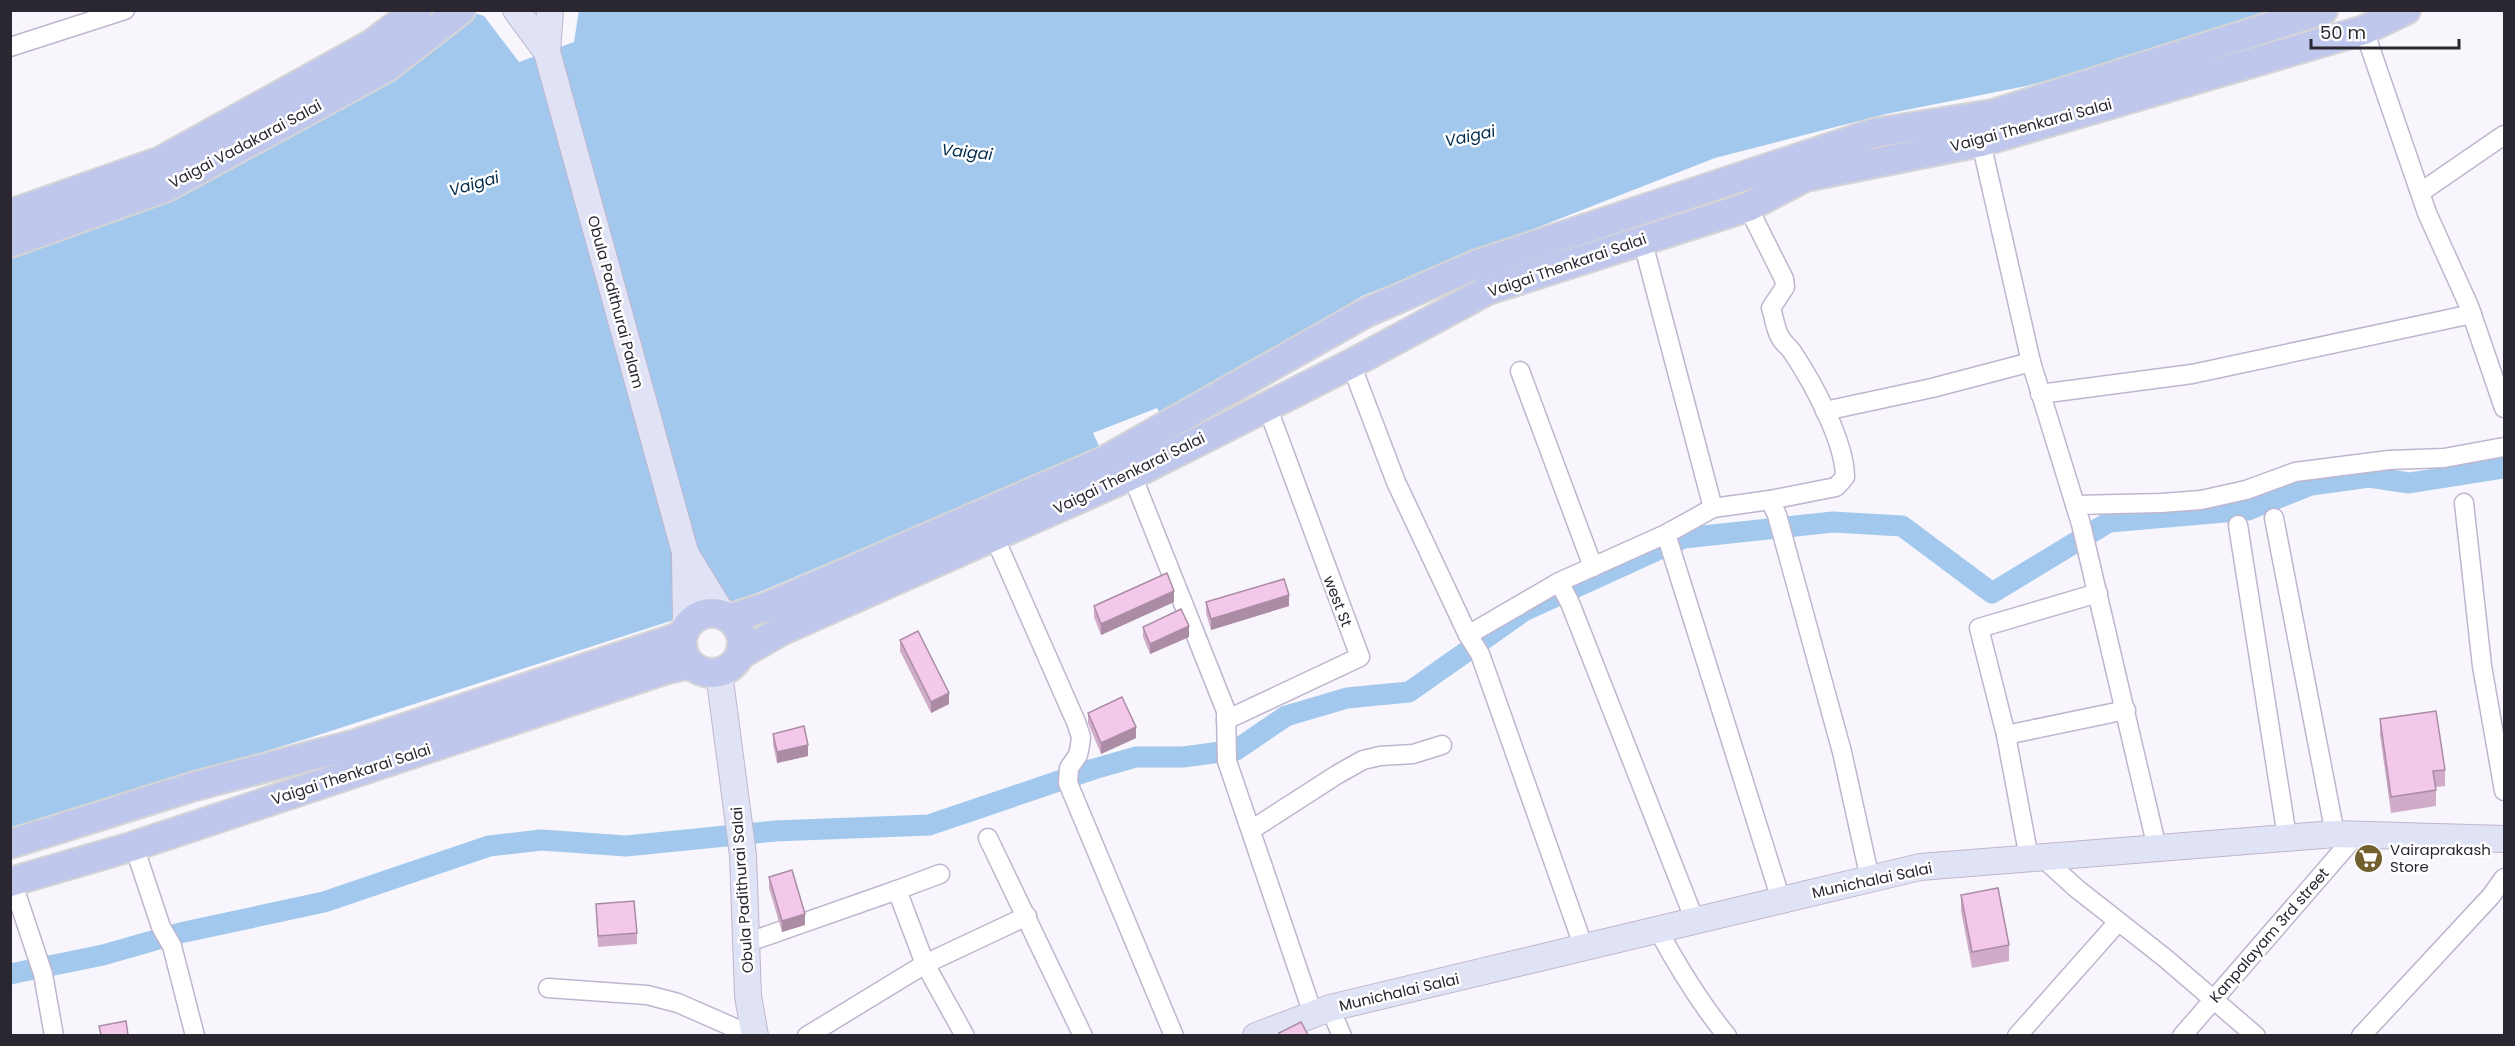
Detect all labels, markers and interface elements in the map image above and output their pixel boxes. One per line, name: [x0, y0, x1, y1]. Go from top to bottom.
scale bar: [2311, 12, 2460, 50]
text: 50 m: [2320, 20, 2366, 45]
street label: Vaigai Thenkarai Salai: [1948, 93, 2114, 157]
street label: Vaigai Vadakarai Salai: [165, 95, 325, 193]
water label: Vaigai: [1443, 119, 1498, 153]
water label: Vaigai: [940, 138, 995, 166]
water label: Vaigai: [446, 166, 503, 202]
street label: Obula Padithurai Palam: [583, 213, 649, 391]
street label: Vaigai Thenkarai Salai: [1485, 228, 1649, 302]
street label: Vaigai Thenkarai Salai: [1050, 427, 1208, 519]
street label: west St: [1319, 572, 1357, 630]
street label: Vaigai Thenkarai Salai: [269, 738, 433, 810]
street label: Obula Padithurai Salai: [726, 806, 758, 974]
place label: Vairaprakash Store: [2390, 839, 2491, 877]
supermarket icon: Vairaprakash Store: [2353, 842, 2385, 874]
street label: Munichalai Salai: [1810, 857, 1934, 903]
street label: Kanpalayam 3rd street: [2205, 863, 2333, 1007]
street label: Munichalai Salai: [1337, 968, 1461, 1016]

